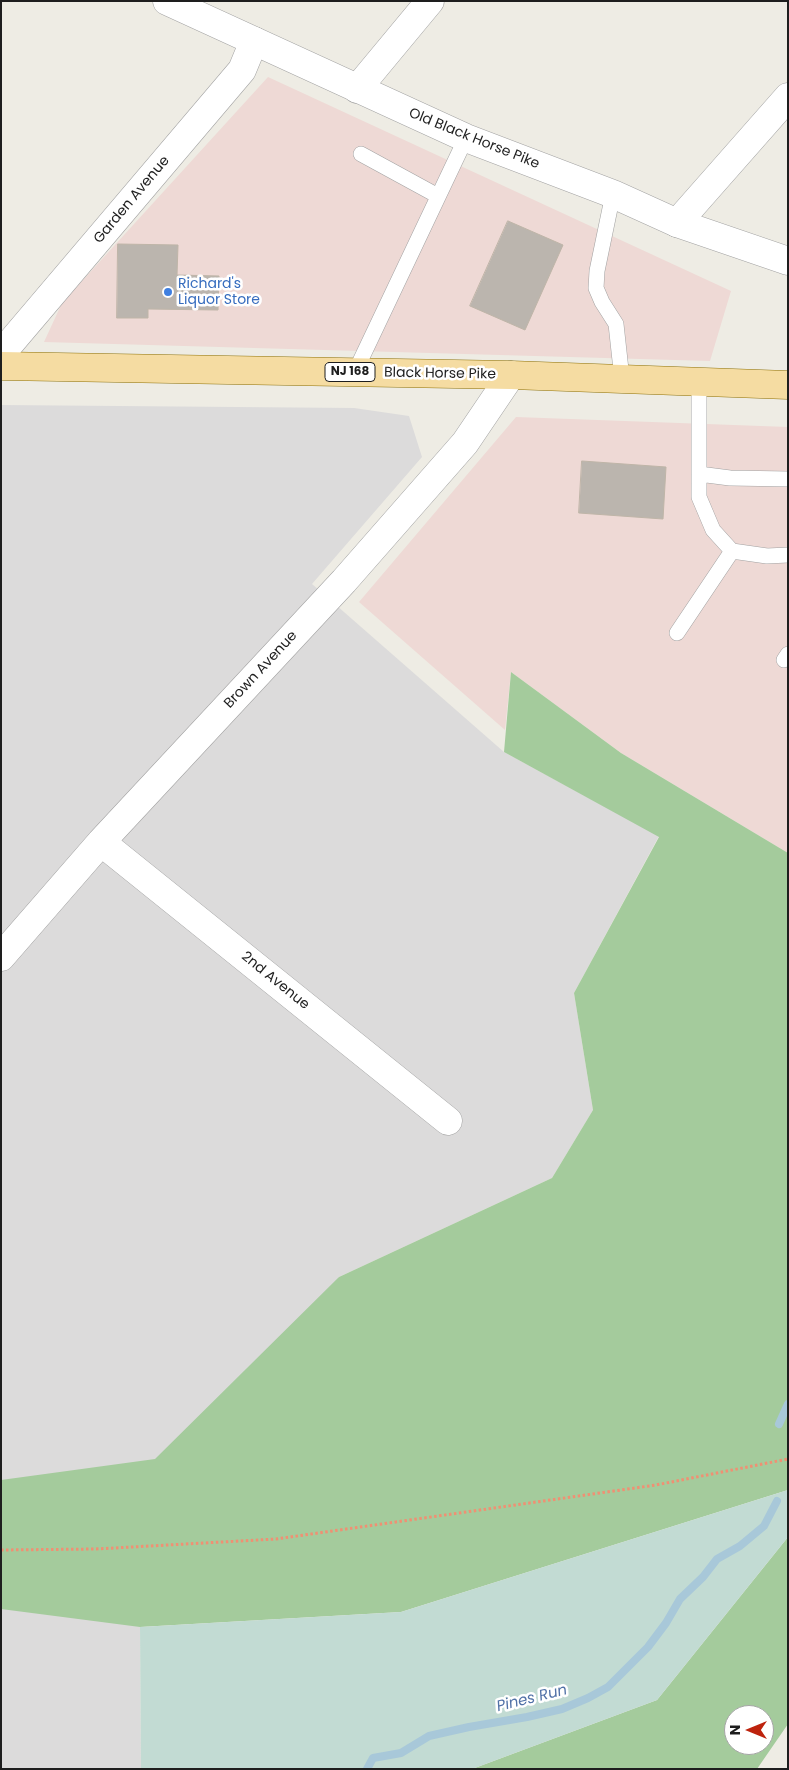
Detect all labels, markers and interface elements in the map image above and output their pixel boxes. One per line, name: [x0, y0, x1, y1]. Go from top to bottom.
street label: Old Black Horse Pike: [406, 105, 542, 173]
street label: Garden Avenue: [91, 153, 173, 247]
place label: Richard's Liquor Store: [178, 276, 260, 308]
marker: Richard's Liquor Store: [162, 286, 174, 298]
road number: NJ 168: [325, 362, 375, 382]
street label: Black Horse Pike: [384, 365, 496, 383]
street label: Brown Avenue: [221, 628, 301, 712]
street label: 2nd Avenue: [238, 948, 312, 1014]
water label: Pines Run: [495, 1682, 569, 1716]
north arrow: [724, 1705, 774, 1755]
text: N: [725, 1725, 745, 1735]

